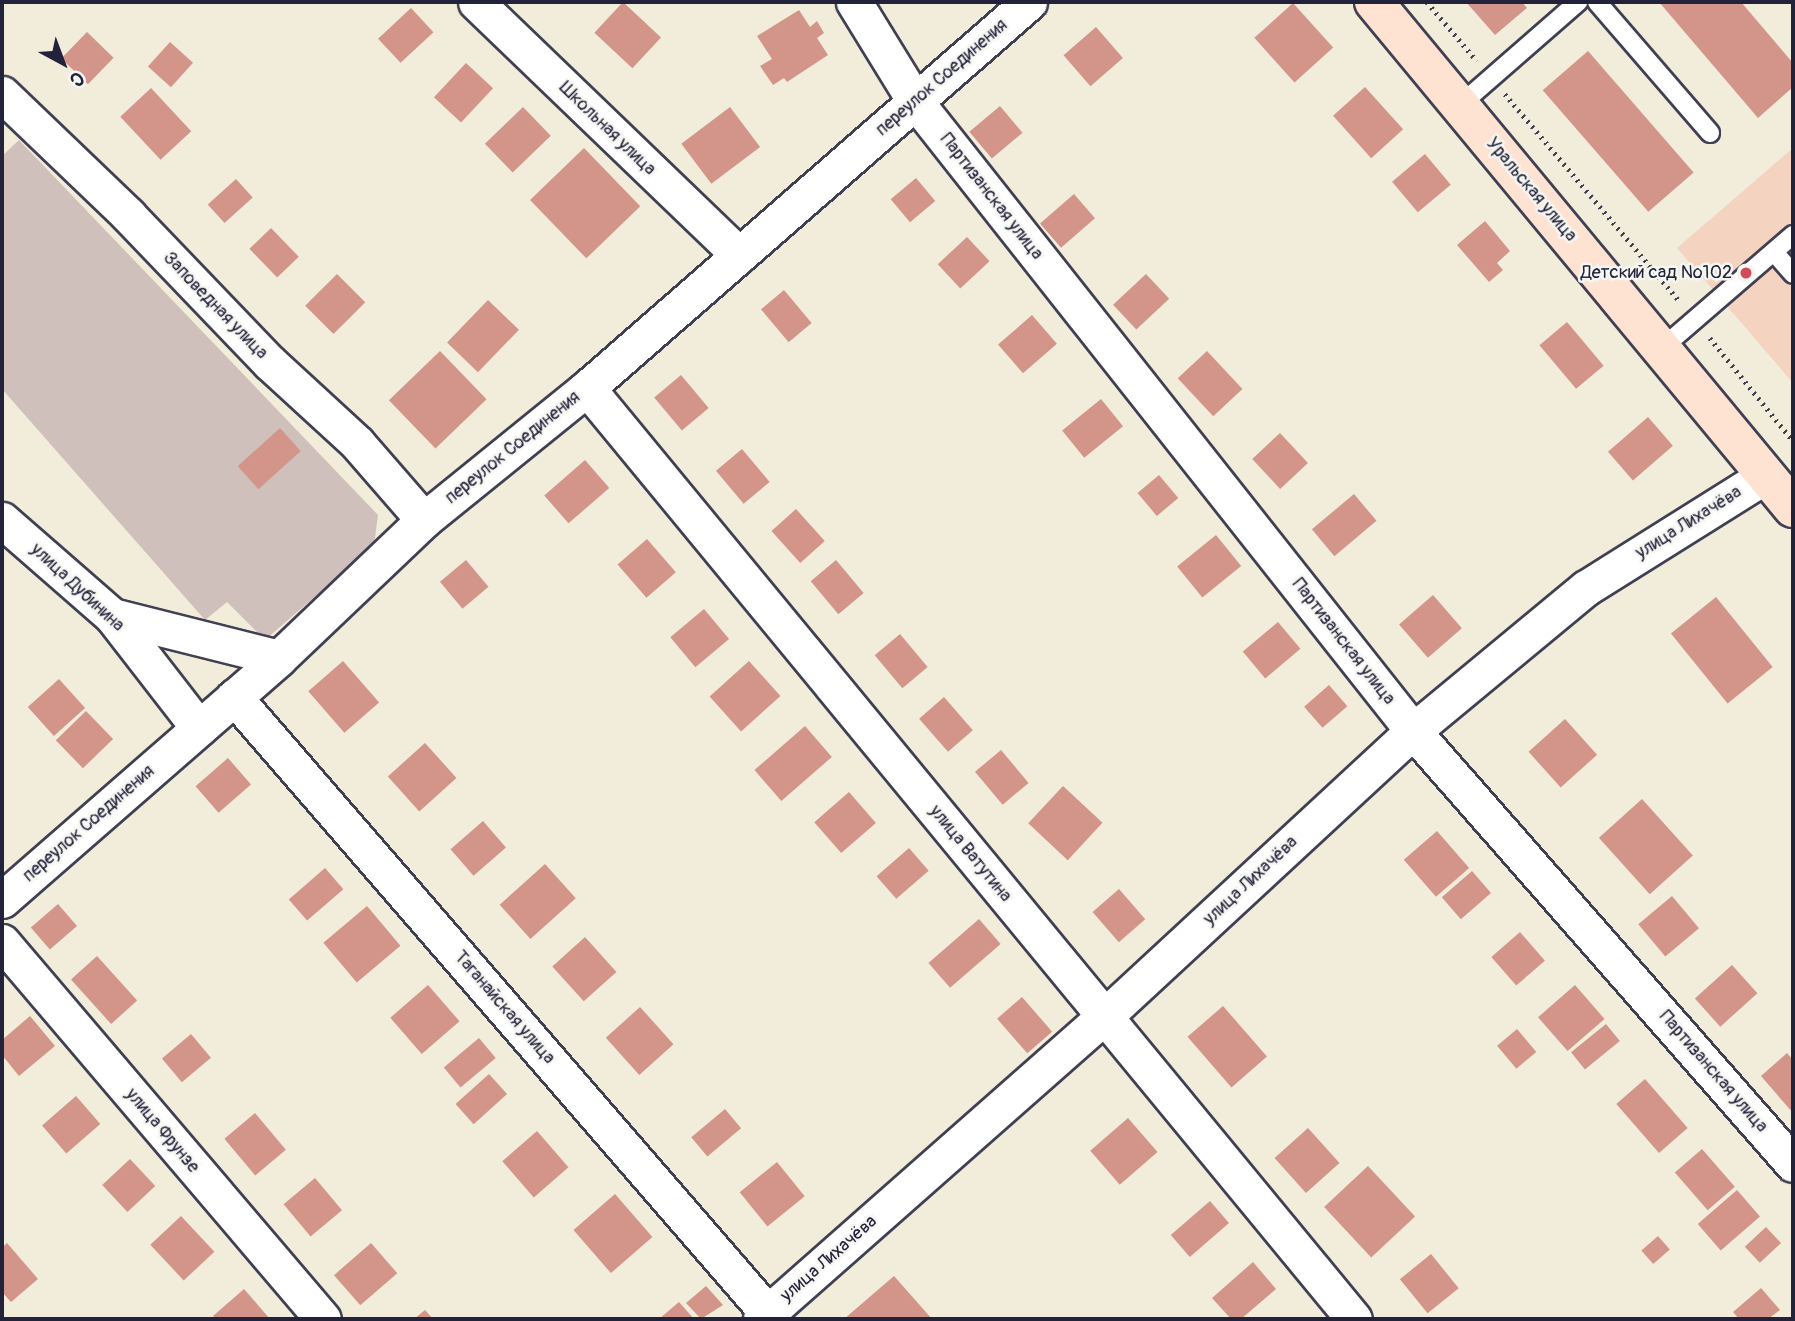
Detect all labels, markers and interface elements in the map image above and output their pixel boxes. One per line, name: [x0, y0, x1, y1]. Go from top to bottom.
street label: переулок Соединения: [872, 15, 1012, 141]
north arrow: [28, 28, 98, 98]
text: С: [64, 66, 89, 92]
street label: Школьная улица: [554, 77, 660, 181]
street label: Партизанская улица: [935, 129, 1047, 265]
street label: Уральская улица: [1481, 133, 1581, 247]
street label: Заповедная улица: [158, 248, 272, 364]
place label: Детский сад №102: [1581, 262, 1732, 284]
marker: Детский сад №102: [1738, 265, 1754, 281]
street label: переулок Соединения: [441, 387, 585, 509]
street label: улица Лихачёва: [1632, 482, 1746, 564]
street label: улица Дубинина: [26, 539, 128, 637]
street label: Партизанская улица: [1287, 574, 1399, 710]
street label: переулок Соединения: [19, 761, 159, 887]
street label: улица Ватутина: [924, 801, 1016, 907]
street label: улица Лихачёва: [1199, 832, 1303, 930]
street label: Таганайская улица: [449, 947, 559, 1069]
street label: Партизанская улица: [1654, 1007, 1772, 1137]
street label: улица Фрунзе: [120, 1084, 204, 1178]
street label: улица Лихачёва: [776, 1211, 882, 1307]

